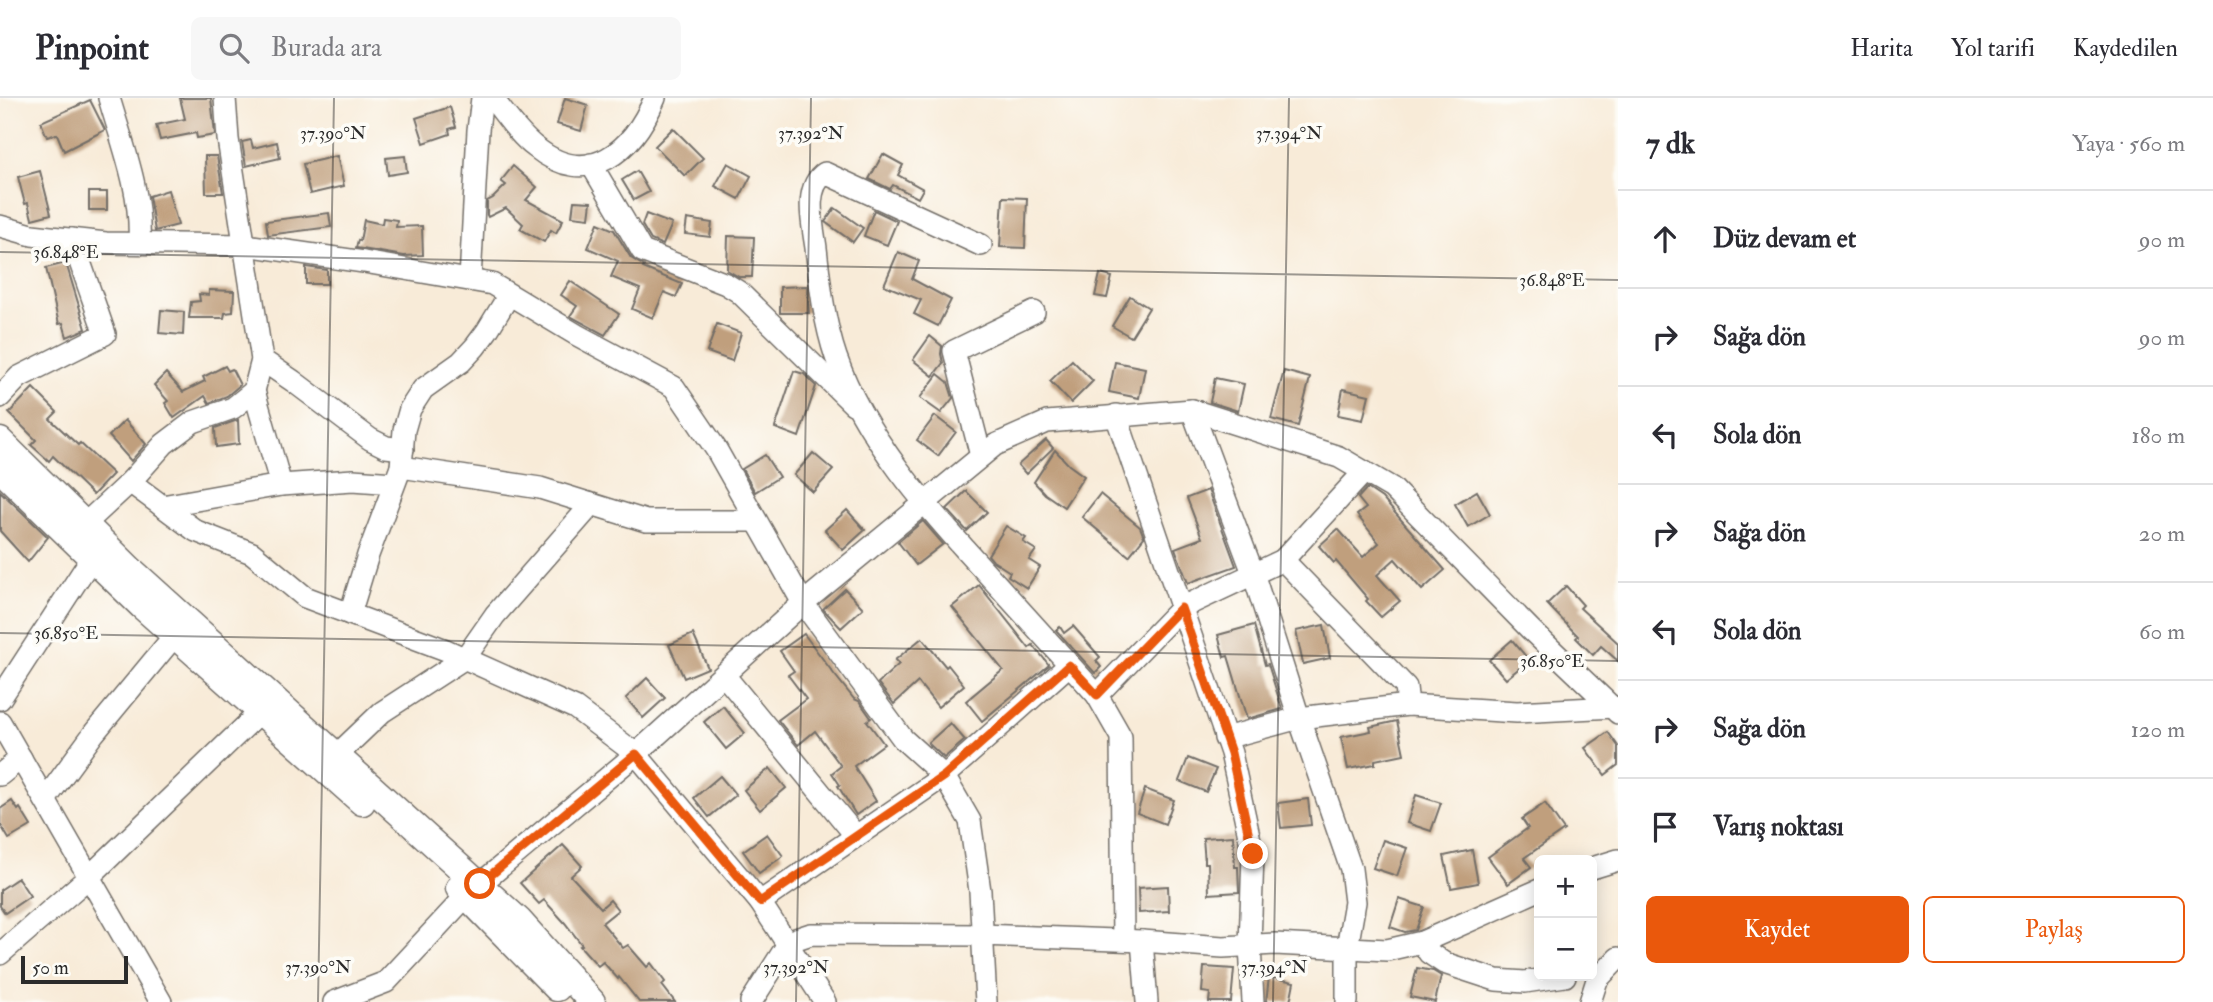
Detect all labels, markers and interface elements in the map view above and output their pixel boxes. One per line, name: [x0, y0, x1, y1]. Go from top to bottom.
search box: [191, 17, 681, 80]
text: Pinpoint: [35, 28, 149, 69]
icon: search: [215, 29, 253, 67]
text: Burada ara: [271, 32, 382, 64]
text: Harita: [1850, 33, 1913, 64]
text: Yol tarifi: [1951, 33, 2035, 64]
text: Kaydedilen: [2073, 33, 2178, 64]
text: 37.390°N: [300, 122, 366, 145]
text: 37.392°N: [778, 122, 844, 145]
text: 37.394°N: [1256, 122, 1322, 145]
text: 7 dk: [1646, 125, 1695, 162]
text: Yaya · 560 m: [2072, 129, 2185, 158]
icon: ahead: [1646, 220, 1684, 258]
text: Düz devam et: [1713, 223, 1856, 255]
text: 90 m: [2139, 225, 2185, 254]
text: 36.848°E: [33, 241, 99, 264]
text: 36.848°E: [1519, 269, 1585, 292]
icon: right: [1646, 318, 1684, 356]
text: Sağa dön: [1713, 321, 1806, 353]
text: 90 m: [2139, 323, 2185, 352]
icon: left: [1646, 416, 1684, 454]
text: Sola dön: [1713, 419, 1801, 451]
text: 180 m: [2132, 421, 2185, 450]
icon: right: [1646, 514, 1684, 552]
text: Sağa dön: [1713, 517, 1806, 549]
text: 20 m: [2139, 519, 2185, 548]
icon: left: [1646, 612, 1684, 650]
text: Sola dön: [1713, 615, 1801, 647]
text: 60 m: [2139, 617, 2185, 646]
text: 36.850°E: [34, 622, 98, 645]
text: 36.850°E: [1520, 650, 1584, 673]
icon: right: [1646, 710, 1684, 748]
text: Sağa dön: [1713, 713, 1806, 745]
text: 120 m: [2131, 715, 2185, 744]
icon: arrive: [1646, 808, 1684, 846]
text: Varış noktası: [1713, 811, 1844, 843]
route end: [1237, 838, 1268, 869]
map controls: [1534, 855, 1597, 981]
button: +: [1534, 855, 1597, 918]
route start: [464, 868, 495, 899]
button: Kaydet: [1646, 896, 1909, 963]
button: Paylaş: [1923, 896, 2185, 963]
button: −: [1534, 918, 1597, 981]
scale bar: [21, 953, 128, 985]
text: 50 m: [32, 956, 69, 980]
text: 37.390°N: [285, 956, 351, 979]
text: 37.392°N: [763, 956, 829, 979]
text: 37.394°N: [1241, 956, 1307, 979]

